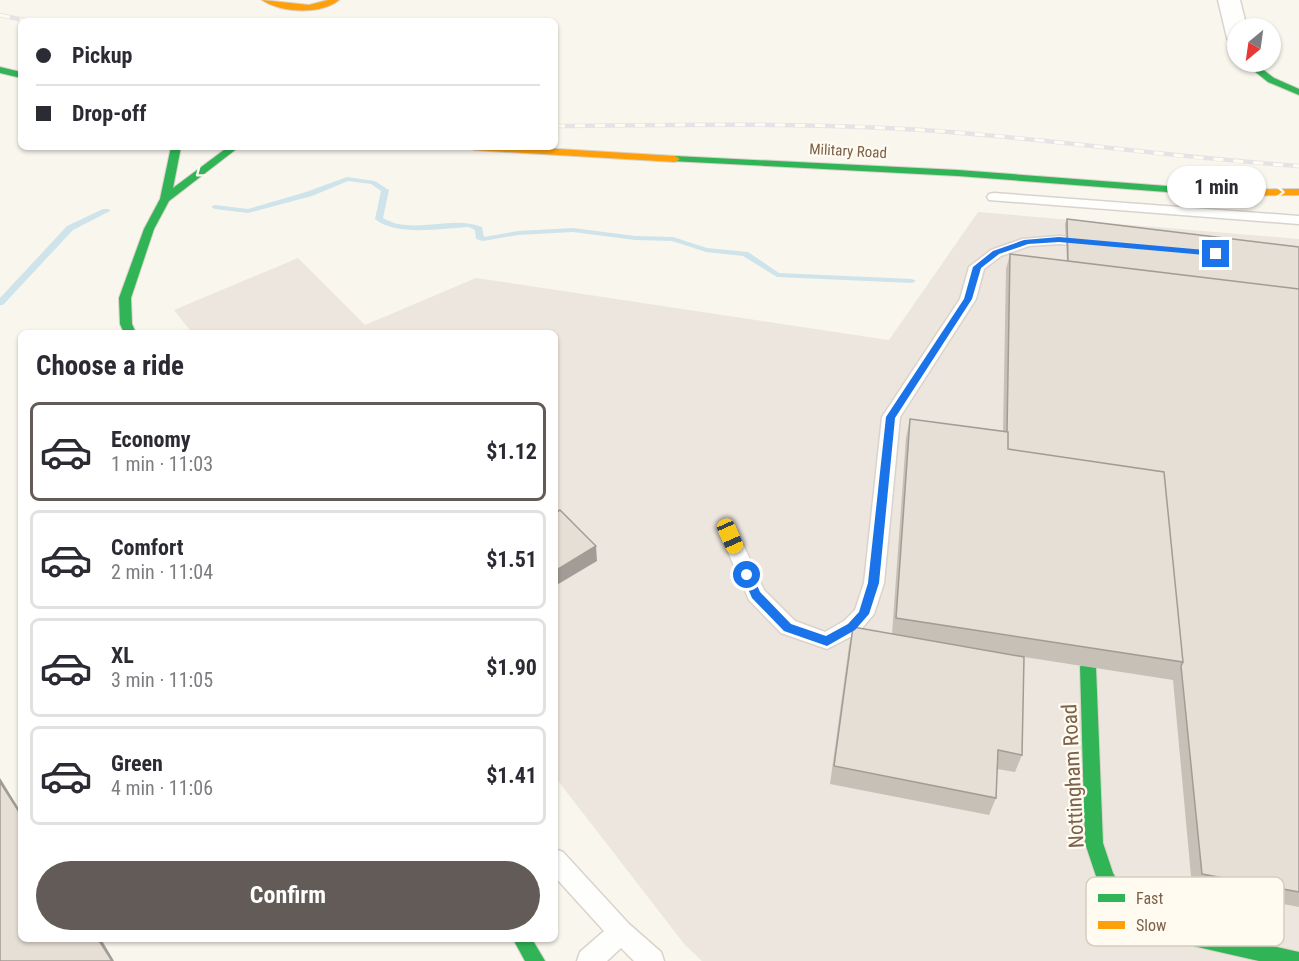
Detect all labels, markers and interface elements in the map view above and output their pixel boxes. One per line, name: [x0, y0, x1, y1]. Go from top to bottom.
north arrow: [1227, 18, 1281, 72]
map controls: [1227, 18, 1281, 72]
text: Pickup: [72, 43, 132, 68]
text: Drop-off: [72, 101, 146, 126]
street label: Military Road: [809, 140, 887, 162]
one-way arrow: [196, 166, 207, 177]
callout: 1 min: [1166, 167, 1266, 209]
text: 1 min: [1194, 175, 1239, 199]
one-way arrow: [1276, 185, 1285, 198]
route end: [1202, 240, 1229, 267]
text: Choose a ride: [36, 350, 184, 382]
icon: car: [39, 425, 93, 479]
text: Economy: [111, 427, 191, 452]
text: $1.12: [486, 439, 537, 464]
text: 1 min · 11:03: [111, 452, 213, 476]
car: [714, 516, 746, 556]
icon: car: [39, 533, 93, 587]
text: Comfort: [111, 535, 184, 560]
text: $1.51: [486, 547, 537, 572]
text: 2 min · 11:04: [111, 560, 213, 584]
route start: [733, 561, 760, 588]
icon: car: [39, 641, 93, 695]
text: XL: [111, 643, 134, 668]
text: $1.90: [486, 655, 537, 680]
text: 3 min · 11:05: [111, 668, 213, 692]
street label: Nottingham Road: [1057, 703, 1089, 849]
icon: car: [39, 749, 93, 803]
text: Green: [111, 751, 163, 776]
text: $1.41: [486, 763, 537, 788]
text: 4 min · 11:06: [111, 776, 213, 800]
button: Confirm: [36, 861, 540, 930]
legend: [1086, 877, 1284, 946]
text: Fast: [1136, 889, 1163, 908]
text: Slow: [1136, 916, 1166, 935]

